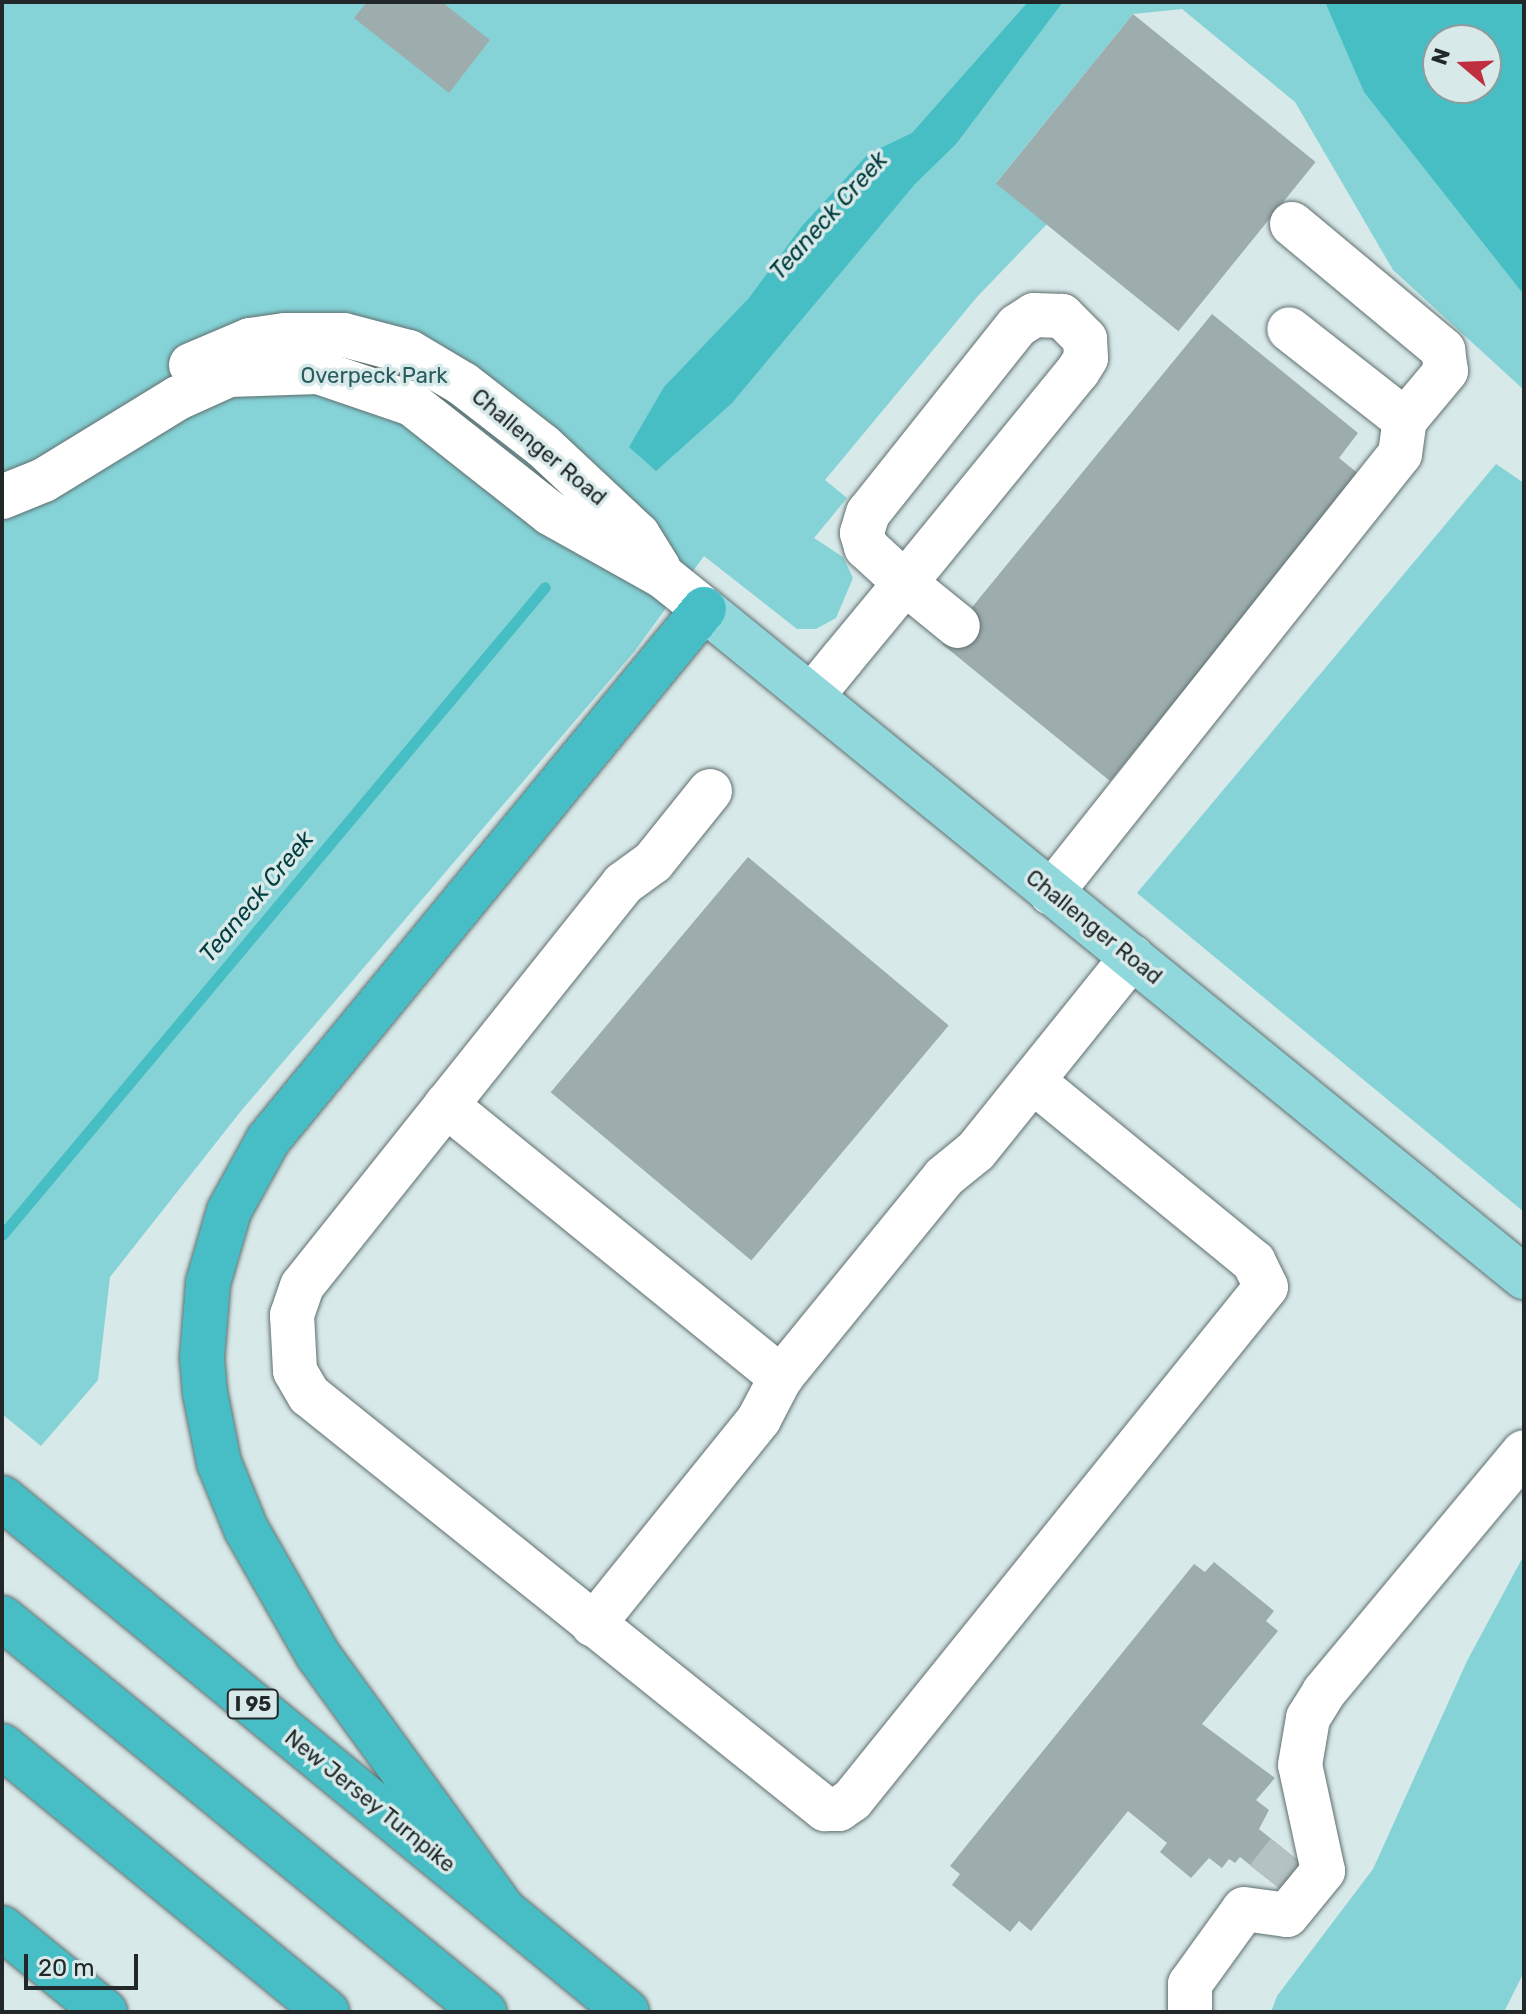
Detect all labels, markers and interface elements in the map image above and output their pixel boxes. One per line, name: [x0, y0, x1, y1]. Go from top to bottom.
north arrow: [1422, 24, 1502, 104]
text: N: [1425, 45, 1456, 69]
water label: Teaneck Creek: [764, 146, 894, 286]
park label: Overpeck Park: [300, 363, 448, 389]
street label: Challenger Road: [466, 383, 612, 511]
water label: Teaneck Creek: [194, 825, 320, 969]
street label: Challenger Road: [1020, 864, 1168, 990]
road number: I 95: [225, 1688, 281, 1720]
street label: New Jersey Turnpike: [279, 1724, 461, 1878]
scale bar: [28, 1938, 142, 1988]
text: 20 m: [38, 1954, 95, 1982]

